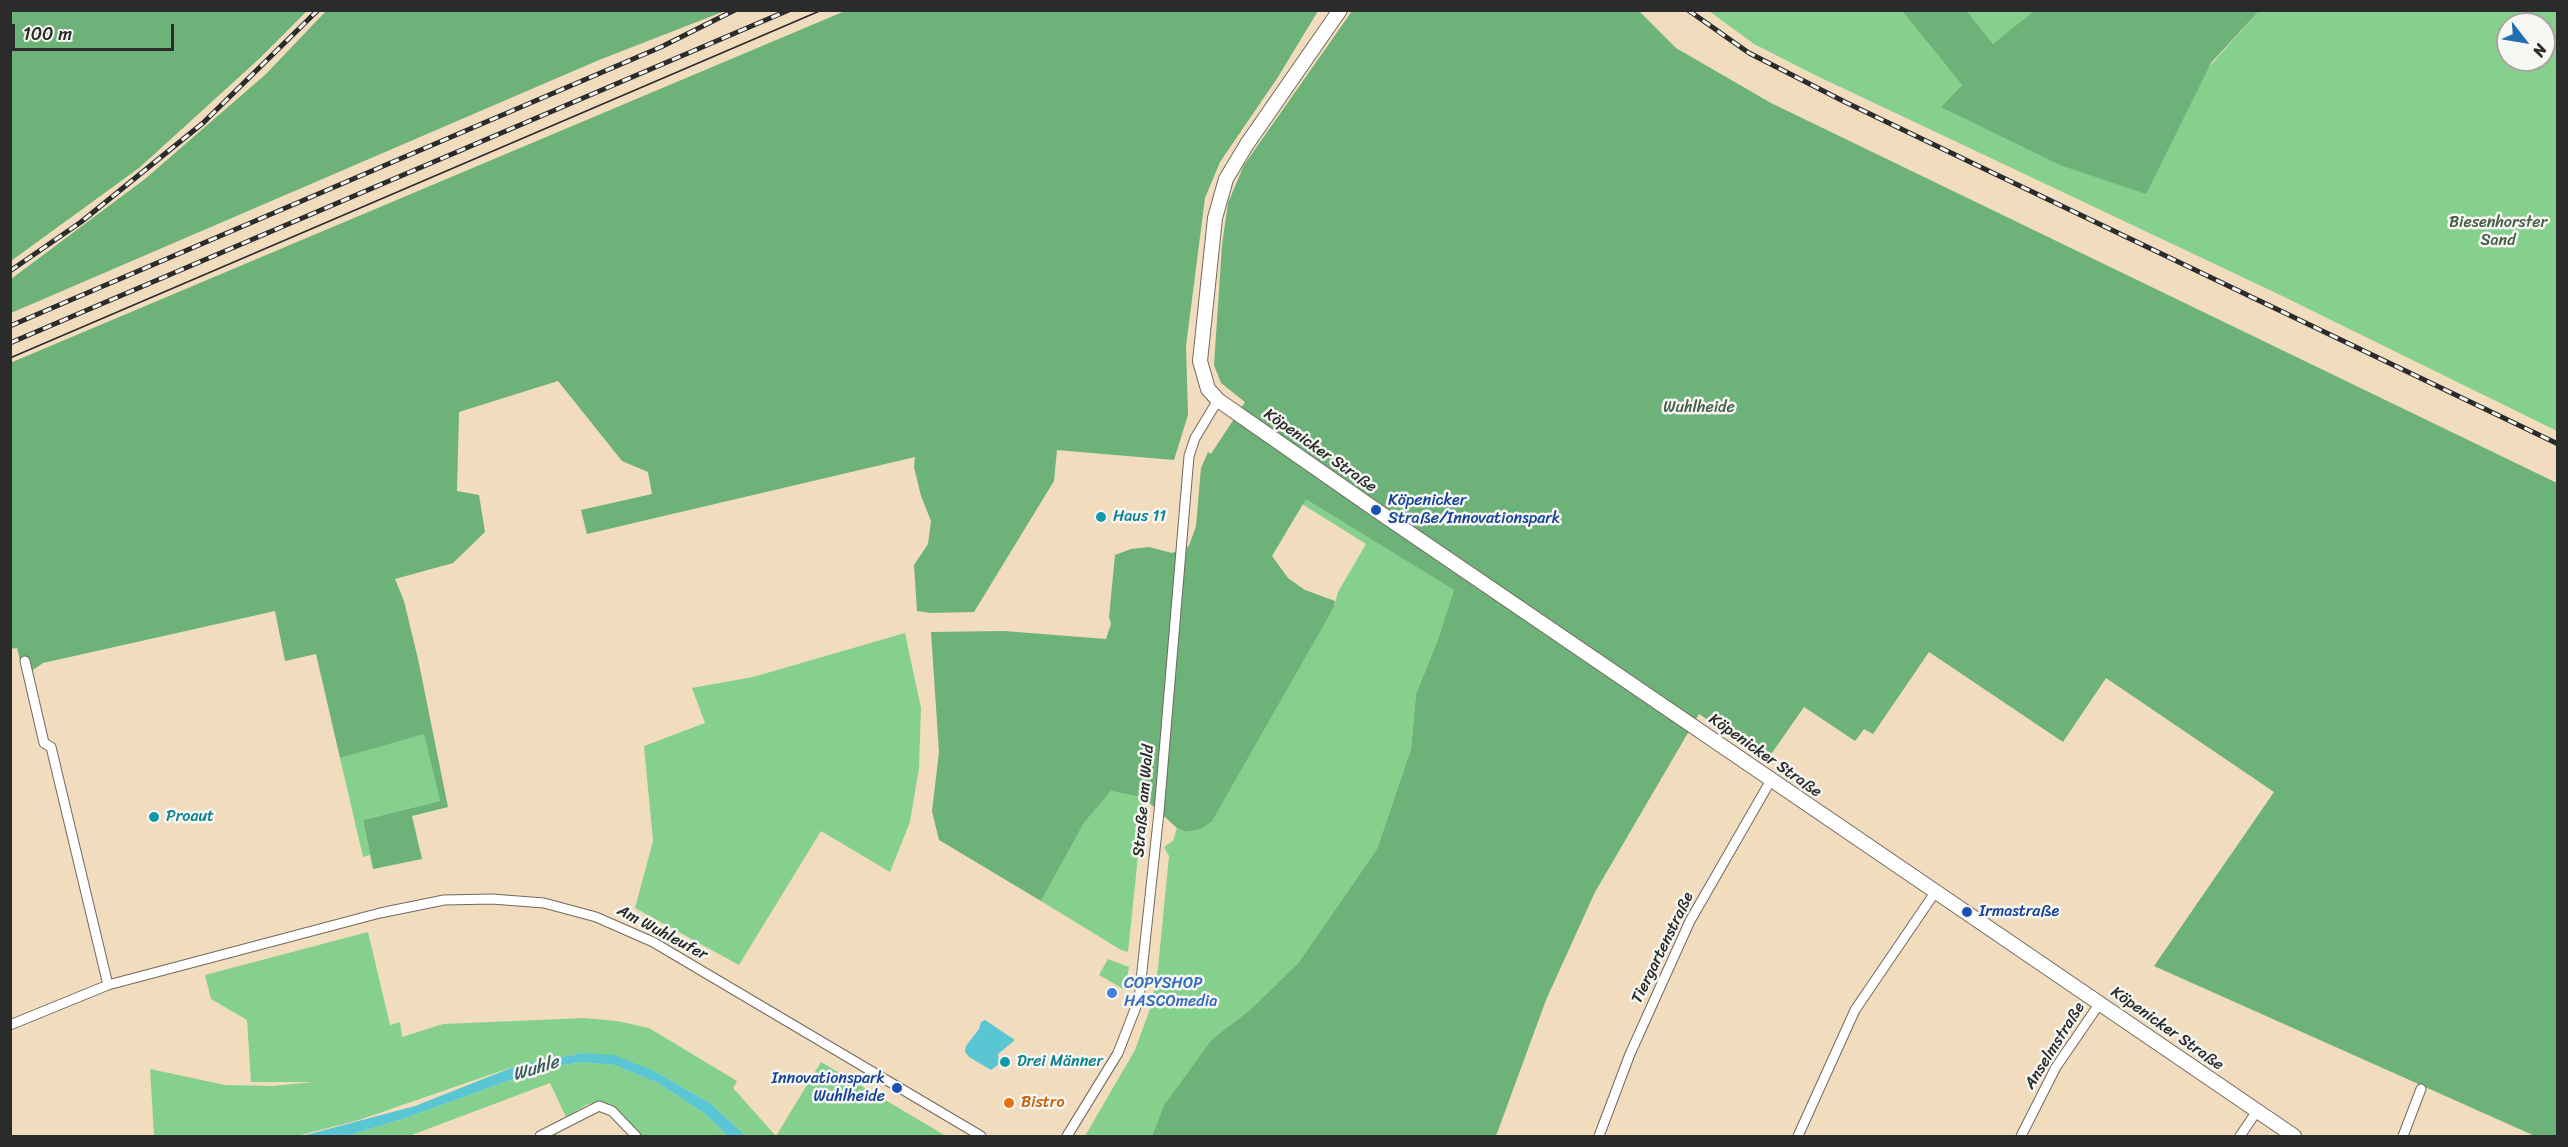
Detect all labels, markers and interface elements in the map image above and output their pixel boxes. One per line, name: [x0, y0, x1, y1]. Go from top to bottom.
scale bar: [15, 12, 177, 50]
north arrow: [2496, 12, 2556, 72]
text: 100 m: [23, 18, 72, 50]
text: N: [2525, 38, 2555, 63]
park label: Biesenhorster Sand: [2449, 213, 2547, 251]
park label: Wuhlheide: [1663, 398, 1735, 418]
street label: Köpenicker Straße: [1260, 405, 1380, 497]
place label: Köpenicker Straße/Innovationspark: [1388, 491, 1560, 529]
marker: Köpenicker Straße/Innovationspark: [1369, 503, 1383, 517]
place label: Haus 11: [1113, 507, 1166, 527]
marker: Haus 11: [1094, 510, 1108, 524]
street label: Köpenicker Straße: [1705, 710, 1825, 802]
street label: Straße am Wald: [1130, 744, 1158, 858]
place label: Proaut: [166, 807, 214, 827]
marker: Proaut: [147, 810, 161, 824]
street label: Tiergartenstraße: [1628, 889, 1698, 1007]
street label: Am Wuhleufer: [614, 901, 710, 965]
place label: Irmastraße: [1979, 902, 2059, 922]
marker: Irmastraße: [1960, 905, 1974, 919]
place label: COPYSHOP HASCOmedia: [1124, 974, 1217, 1012]
street label: Köpenicker Straße: [2107, 983, 2227, 1075]
marker: COPYSHOP HASCOmedia: [1105, 986, 1119, 1000]
street label: Anselmstraße: [2021, 999, 2089, 1093]
water label: Wuhle: [510, 1052, 562, 1086]
place label: Drei Männer: [1017, 1052, 1103, 1072]
marker: Drei Männer: [998, 1055, 1012, 1069]
place label: Innovationspark Wuhlheide: [772, 1069, 885, 1107]
marker: Innovationspark Wuhlheide: [890, 1081, 904, 1095]
place label: Bistro: [1021, 1093, 1065, 1113]
marker: Bistro: [1002, 1096, 1016, 1110]

